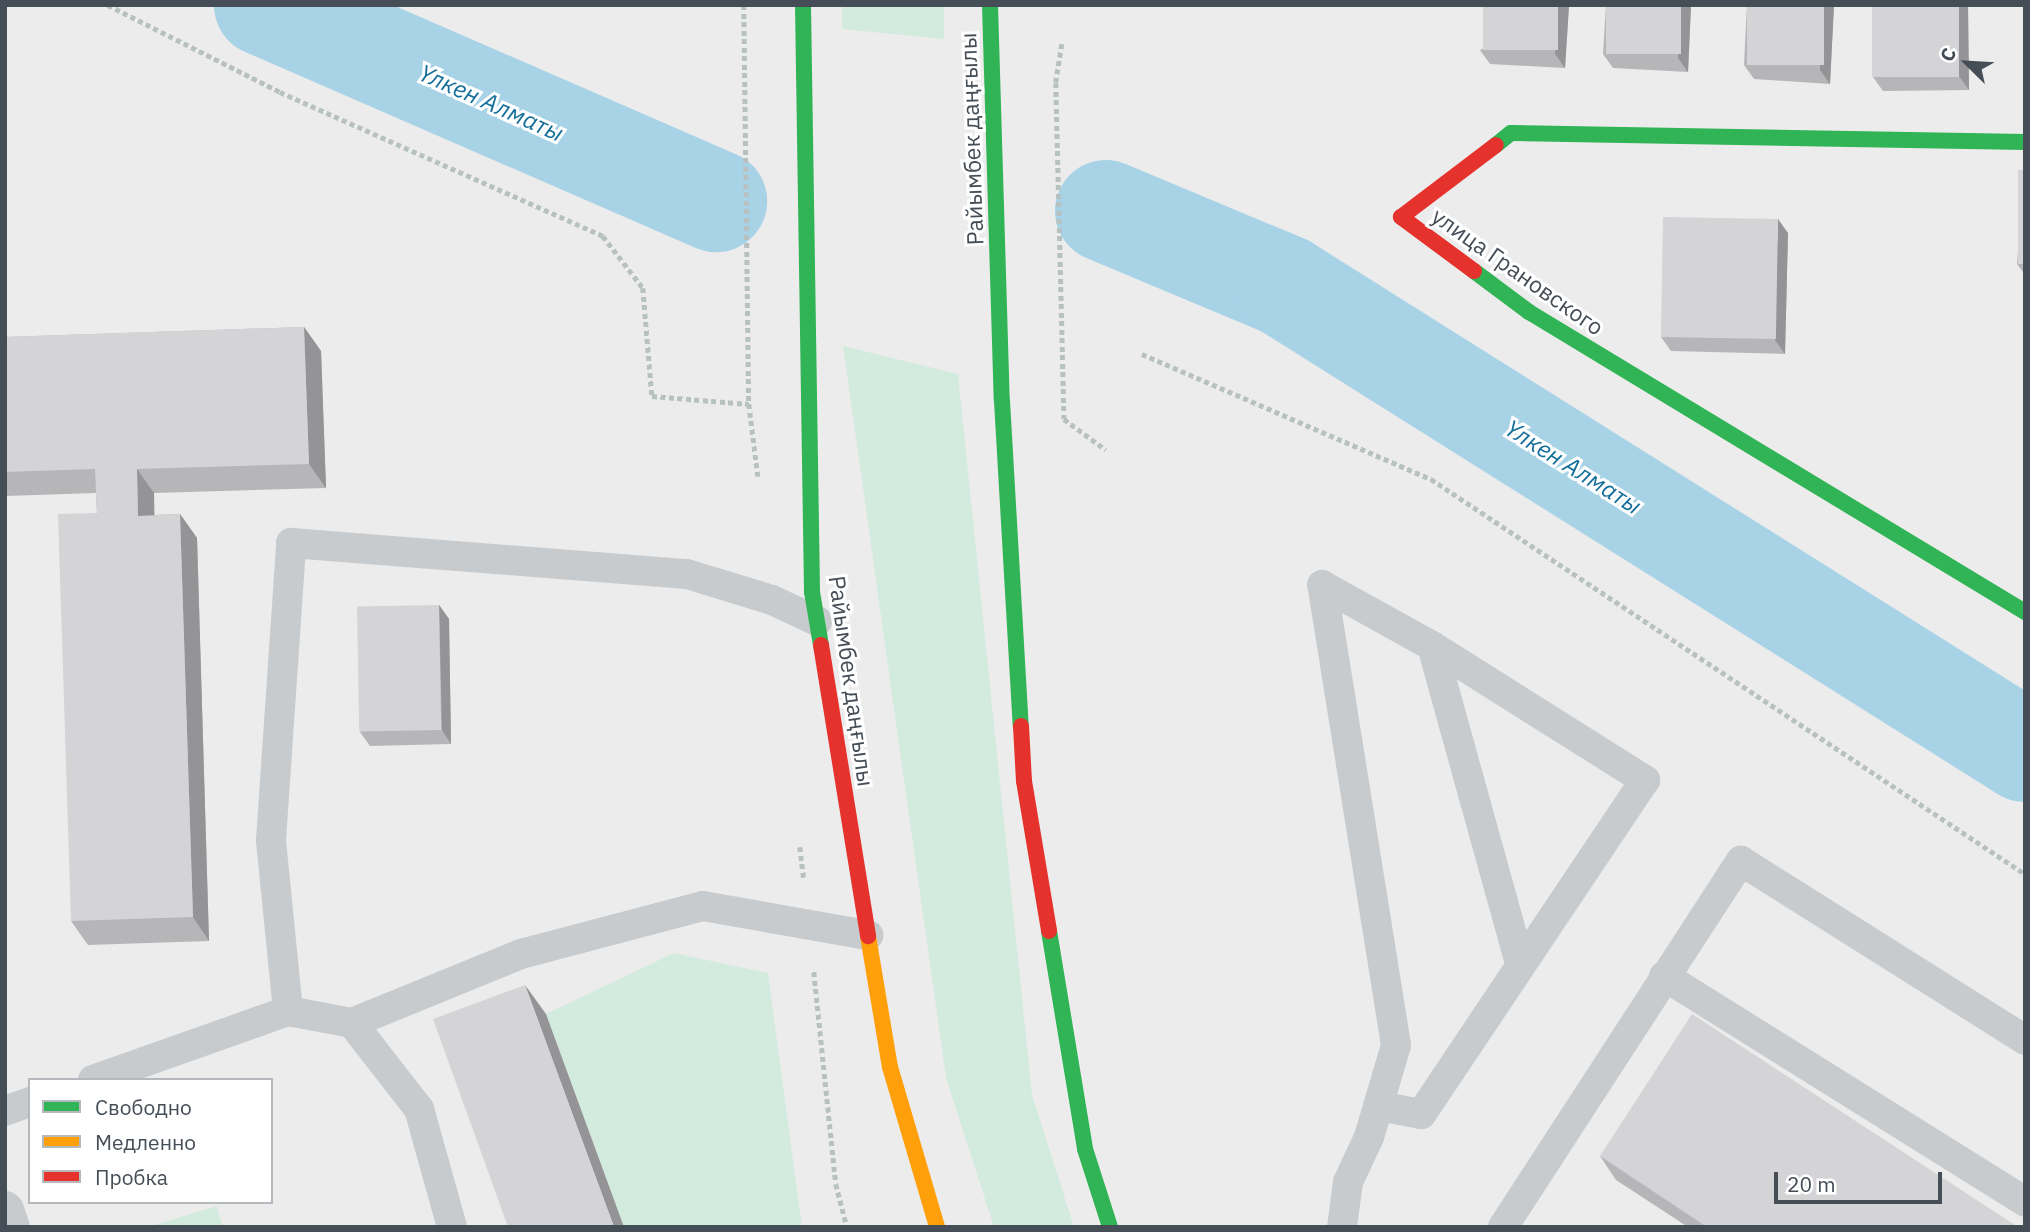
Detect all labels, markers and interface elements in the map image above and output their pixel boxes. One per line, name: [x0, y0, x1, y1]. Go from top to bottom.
north arrow: [1932, 28, 2002, 98]
street label: Райымбек даңғылы: [953, 32, 989, 246]
text: С: [1934, 44, 1961, 65]
water label: Үлкен Алматы: [414, 58, 568, 148]
street label: улица Грановского: [1427, 201, 1609, 341]
water label: Үлкен Алматы: [1499, 414, 1647, 520]
street label: Райымбек даңғылы: [824, 574, 880, 788]
legend: [28, 1078, 273, 1204]
text: Свободно: [95, 1093, 192, 1121]
text: Медленно: [95, 1128, 196, 1156]
scale bar: [1778, 1158, 1946, 1202]
text: Пробка: [95, 1163, 168, 1191]
text: 20 m: [1787, 1170, 1836, 1198]

